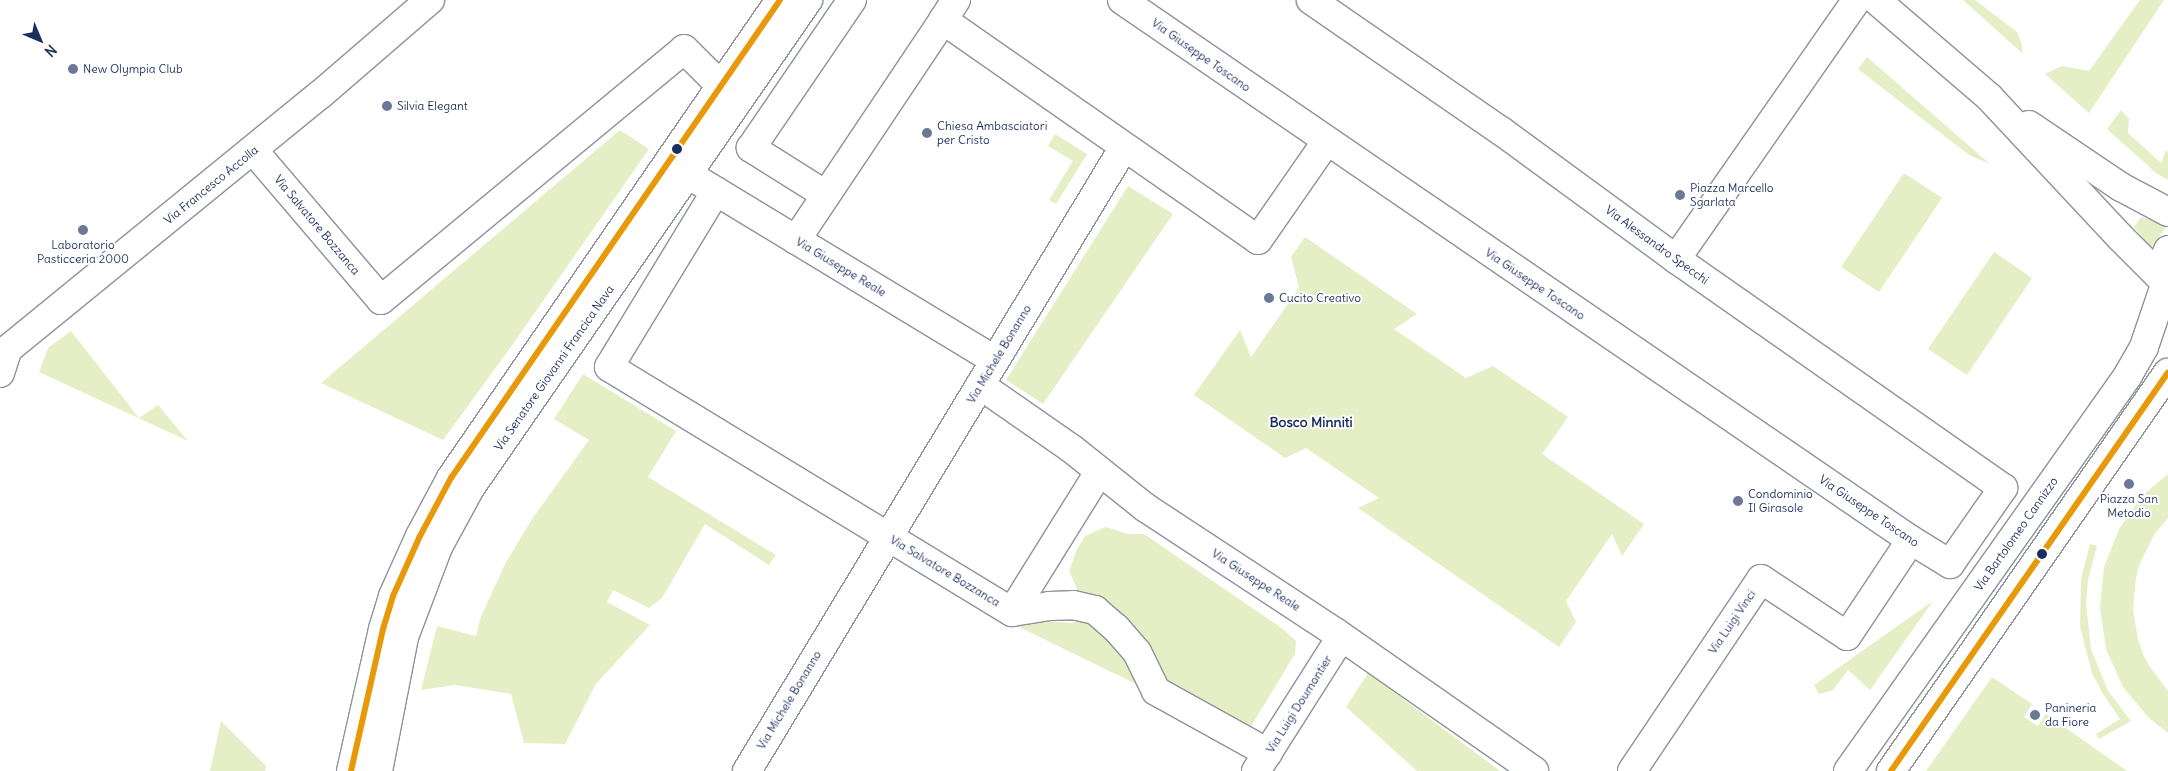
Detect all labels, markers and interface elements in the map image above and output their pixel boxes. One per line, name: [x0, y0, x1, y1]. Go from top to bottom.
north arrow: [15, 15, 65, 65]
street label: Via Giuseppe Toscano: [1149, 15, 1253, 95]
text: N: [41, 41, 60, 60]
place label: New Olympia Club: [83, 62, 183, 76]
marker: New Olympia Club: [67, 63, 79, 75]
place label: Silvia Elegant: [397, 99, 468, 113]
marker: Silvia Elegant: [381, 100, 393, 112]
place label: Chiesa Ambasciatori per Cristo: [937, 119, 1047, 147]
marker: Chiesa Ambasciatori per Cristo: [921, 127, 933, 139]
street label: Via Francesco Accolla: [161, 143, 261, 227]
unlabelled marker: [672, 144, 682, 154]
street label: Via Salvatore Bozzanca: [271, 172, 363, 278]
place label: Piazza Marcello Sgarlata: [1690, 181, 1774, 209]
marker: Piazza Marcello Sgarlata: [1674, 189, 1686, 201]
street label: Via Alessandro Specchi: [1602, 203, 1712, 287]
marker: Laboratorio Pasticceria 2000: [77, 224, 89, 236]
street label: Via Giuseppe Reale: [793, 234, 889, 300]
place label: Laboratorio Pasticceria 2000: [37, 238, 129, 266]
street label: Via Giuseppe Toscano: [1482, 245, 1588, 323]
street label: Via Senatore Giovanni Francica Nava: [491, 283, 617, 453]
place label: Cucito Creativo: [1279, 291, 1361, 305]
marker: Cucito Creativo: [1263, 292, 1275, 304]
street label: Via Michele Bonanno: [964, 302, 1034, 406]
district label: Bosco Minniti: [1269, 414, 1353, 430]
street label: Via Giuseppe Toscano: [1816, 472, 1922, 550]
street label: Via Bartolomeo Cannizzo: [1971, 474, 2061, 594]
marker: Piazza San Metodio: [2123, 478, 2135, 490]
place label: Condominio Il Girasole: [1748, 487, 1813, 515]
place label: Piazza San Metodio: [2100, 492, 2158, 520]
marker: Condominio Il Girasole: [1732, 495, 1744, 507]
street label: Via Salvatore Bozzanca: [887, 532, 1003, 610]
street label: Via Giuseppe Reale: [1209, 546, 1303, 614]
unlabelled marker: [2037, 549, 2047, 559]
street label: Via Luigi Vinci: [1705, 587, 1759, 657]
street label: Via Michele Bonanno: [754, 648, 824, 752]
street label: Via Luigi Doumontier: [1263, 652, 1335, 756]
place label: Panineria da Fiore: [2045, 701, 2096, 729]
marker: Panineria da Fiore: [2029, 709, 2041, 721]

